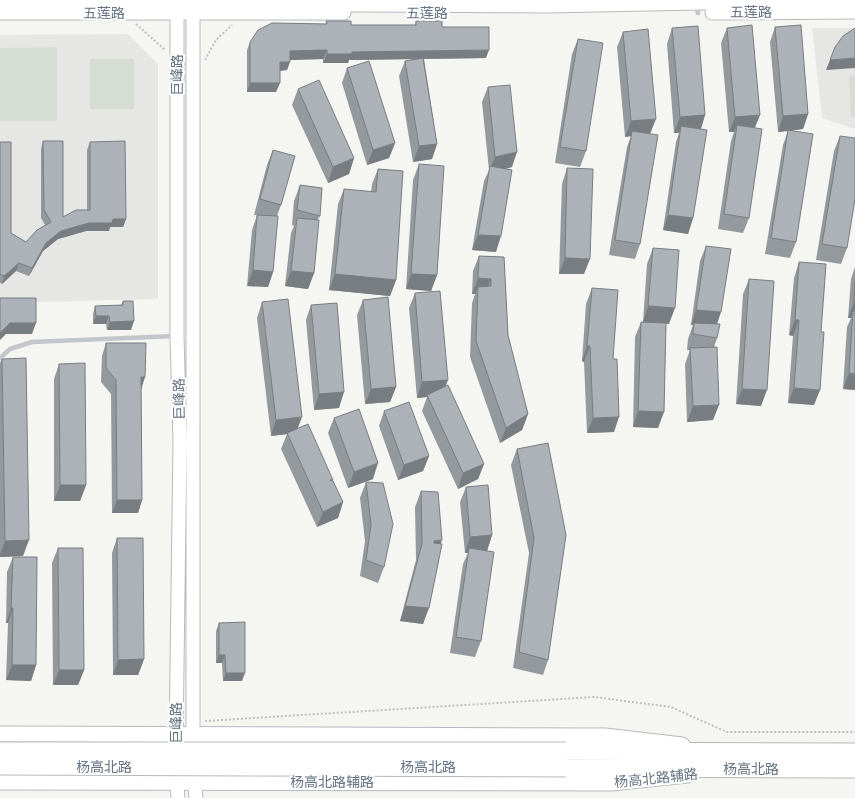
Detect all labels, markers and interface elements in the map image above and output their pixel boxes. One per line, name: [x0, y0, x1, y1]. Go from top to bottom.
street label: 五莲路: [730, 3, 772, 20]
street label: 五莲路: [83, 4, 125, 21]
street label: 五莲路: [406, 4, 448, 21]
street label: 巨峰路: [168, 54, 185, 96]
street label: 巨峰路: [170, 378, 187, 420]
street label: 巨峰路: [167, 702, 184, 744]
street label: 杨高北路: [76, 758, 132, 775]
street label: 杨高北路: [400, 758, 456, 775]
street label: 杨高北路: [723, 760, 779, 777]
street label: 杨高北路辅路: [613, 765, 699, 790]
street label: 杨高北路辅路: [290, 773, 374, 790]

